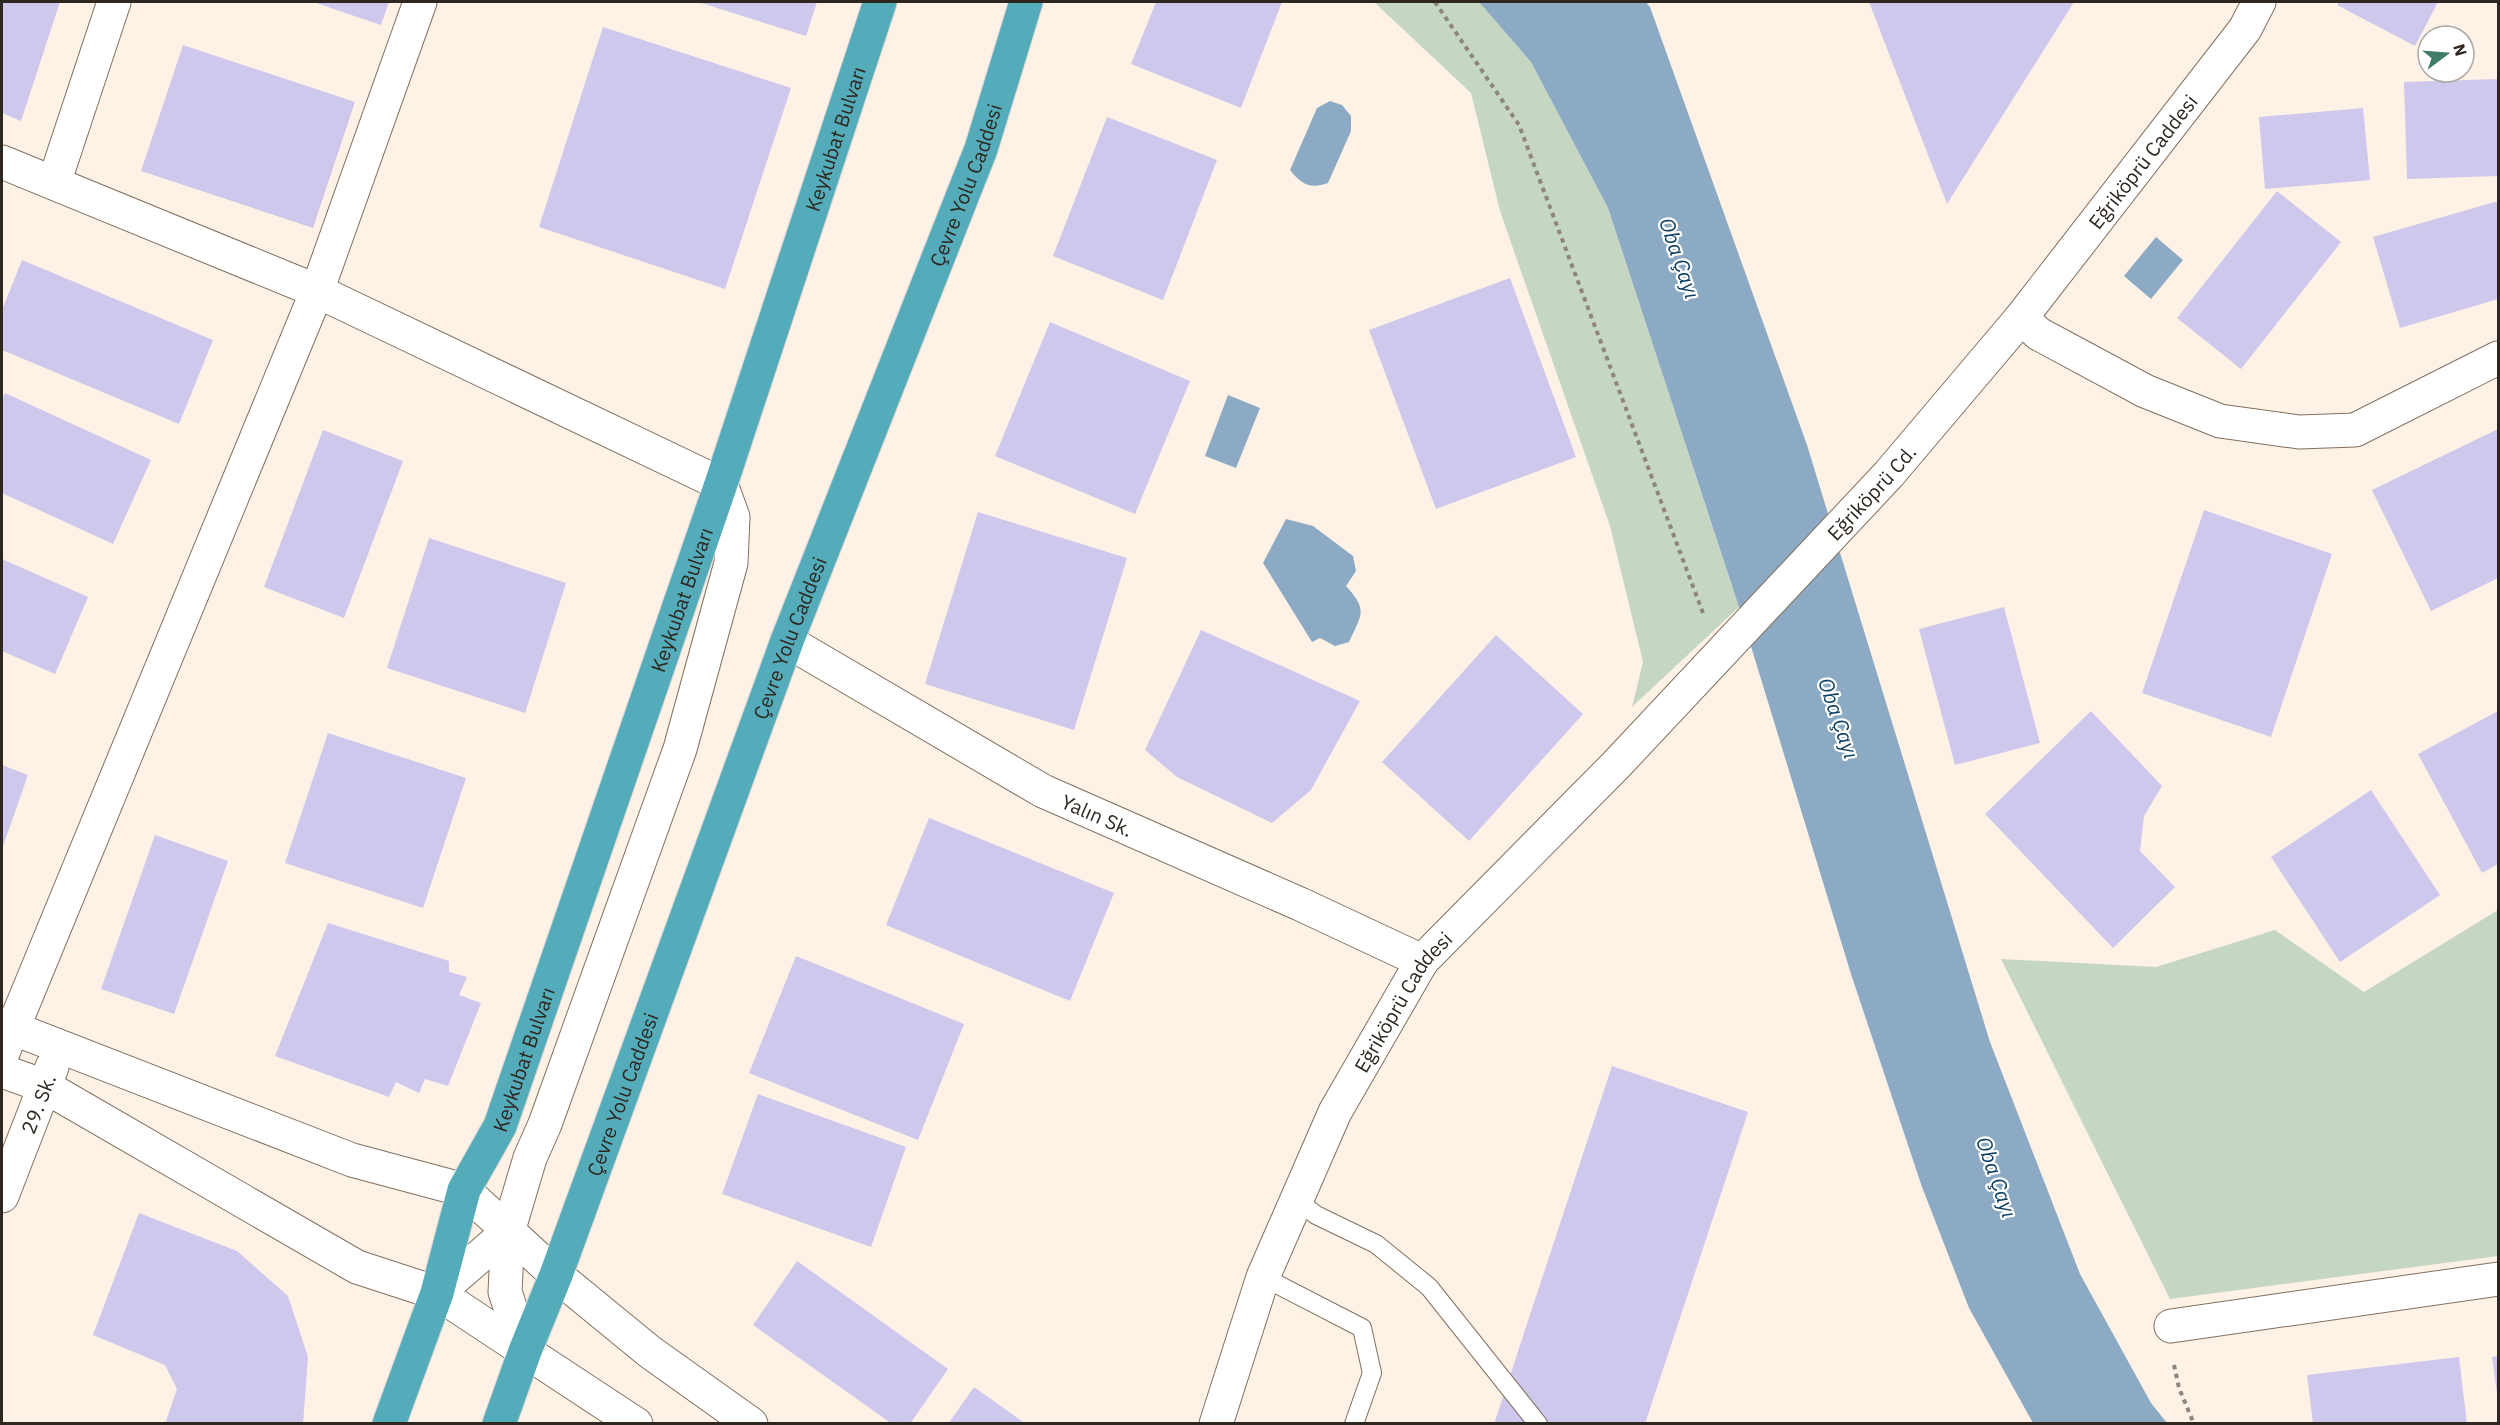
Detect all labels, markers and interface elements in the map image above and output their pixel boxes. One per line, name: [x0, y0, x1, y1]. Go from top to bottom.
north arrow: [2416, 24, 2476, 84]
text: N: [2449, 42, 2472, 58]
street label: Keykubat Bulvarı: [798, 63, 871, 215]
street label: Eğriköprü Caddesi: [2082, 89, 2203, 234]
street label: Çevre Yolu Caddesi: [923, 100, 1008, 270]
water label: Oba Çayı: [1653, 214, 1707, 302]
street label: Eğriköprü Cd.: [1821, 439, 1922, 546]
street label: Keykubat Bulvarı: [644, 524, 719, 676]
street label: Çevre Yolu Caddesi: [746, 553, 832, 723]
water label: Oba Çayı: [1812, 674, 1866, 762]
street label: Yalın Sk.: [1057, 787, 1137, 842]
street label: Eğriköprü Caddesi: [1347, 925, 1458, 1077]
street label: Keykubat Bulvarı: [486, 983, 560, 1135]
street label: Çevre Yolu Caddesi: [580, 1009, 664, 1180]
street label: 29. Sk.: [14, 1070, 62, 1137]
water label: Oba Çayı: [1970, 1133, 2024, 1221]

